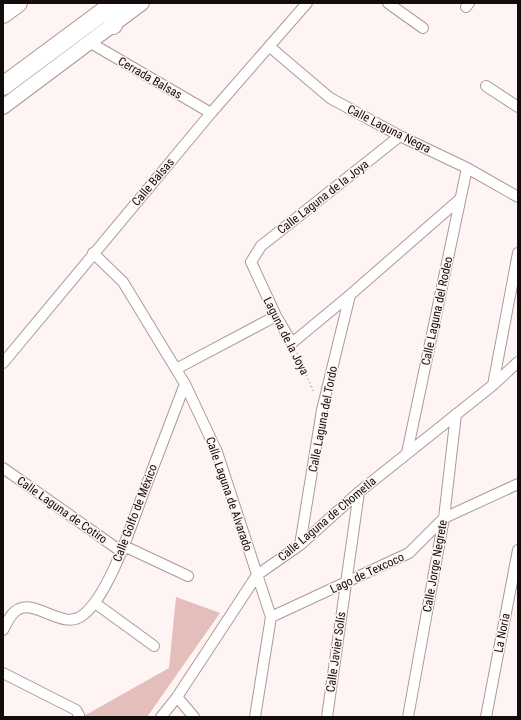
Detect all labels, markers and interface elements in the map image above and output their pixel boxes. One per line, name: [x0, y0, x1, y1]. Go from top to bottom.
street label: Cerrada Balsas: [116, 54, 184, 102]
street label: Calle Laguna Negra: [345, 102, 433, 156]
street label: Calle Balsas: [129, 155, 177, 209]
street label: Calle Laguna de la Joya: [275, 157, 372, 237]
street label: Calle Laguna del Rodeo: [419, 255, 455, 367]
street label: Laguna de la Joya: [260, 295, 312, 377]
street label: Calle Laguna del Tordo: [306, 365, 340, 473]
street label: Calle Laguna de Alvarado: [203, 435, 255, 553]
street label: Calle Golfo de México: [110, 462, 160, 564]
street label: Calle Laguna de Cotiro: [14, 474, 110, 546]
street label: Calle Laguna de Chometla: [275, 474, 379, 564]
street label: Calle Jorge Negrete: [420, 518, 450, 613]
street label: Lago de Texcoco: [328, 550, 406, 596]
street label: Calle Javier Solís: [323, 611, 349, 693]
street label: La Noria: [491, 612, 513, 654]

